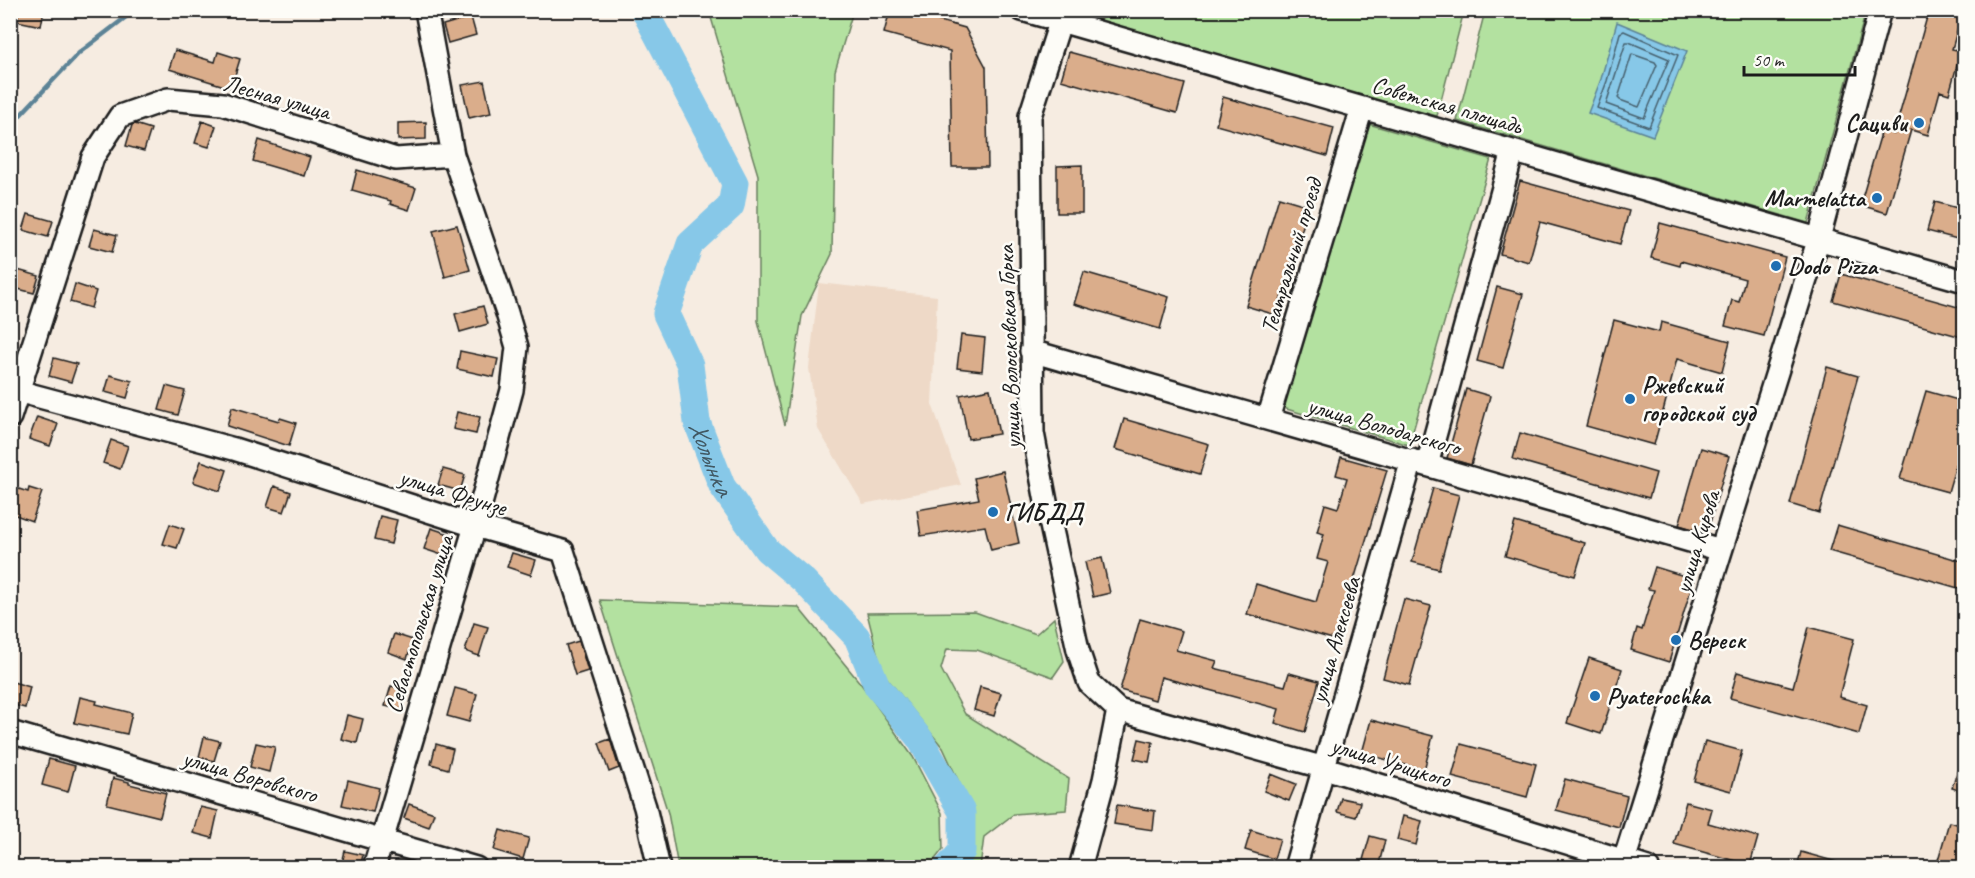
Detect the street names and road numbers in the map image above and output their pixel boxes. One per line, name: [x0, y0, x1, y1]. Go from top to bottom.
street label: Лесная улица: [220, 67, 336, 127]
street label: Советская площадь: [1368, 69, 1527, 141]
street label: Театральный проезд: [1253, 172, 1330, 337]
street label: улица Волосковская Горка: [990, 243, 1028, 452]
street label: улица Володарского: [1302, 389, 1466, 463]
street label: улица Фрунзе: [394, 461, 512, 523]
street label: улица Кирова: [1667, 485, 1727, 599]
street label: Севастопольская улица: [378, 529, 461, 717]
street label: улица Алексеева: [1302, 572, 1368, 709]
street label: улица Урицкого: [1326, 729, 1456, 795]
street label: улица Воровского: [177, 742, 322, 810]

